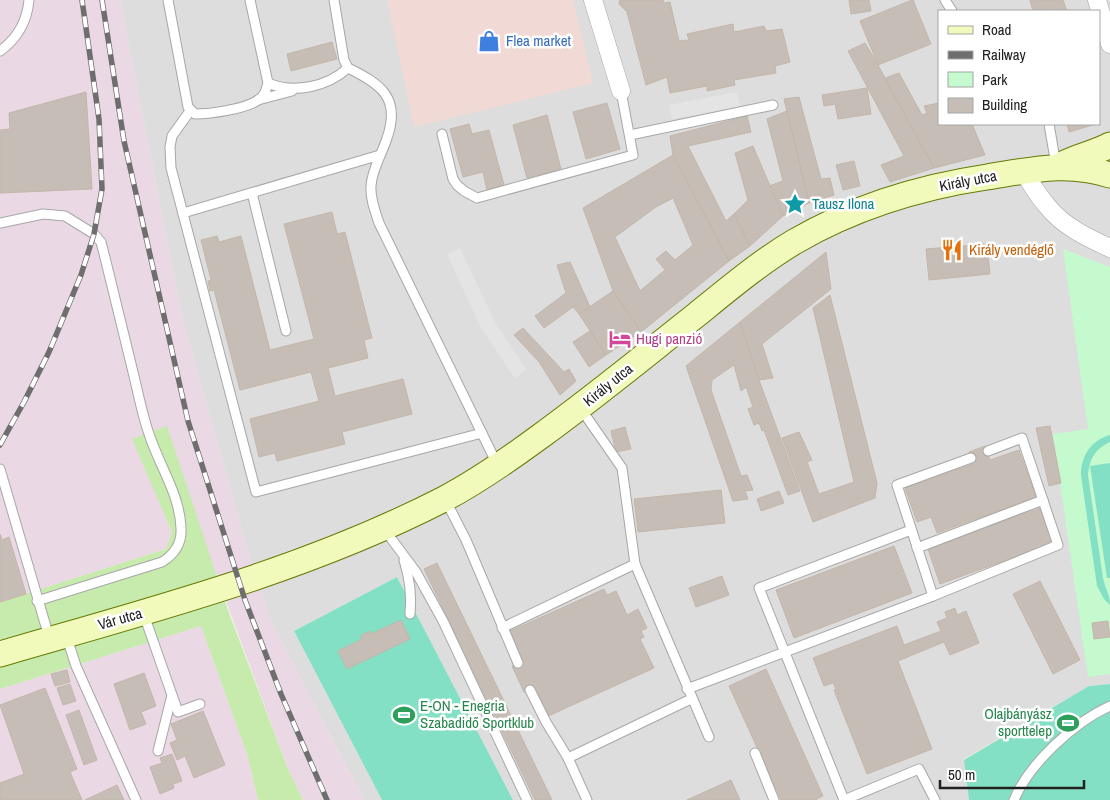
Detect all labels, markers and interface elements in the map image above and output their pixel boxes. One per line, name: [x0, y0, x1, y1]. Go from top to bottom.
legend: [938, 10, 1100, 125]
text: Road: [982, 19, 1011, 40]
shop icon: Flea market: [476, 28, 502, 54]
place label: Flea market: [506, 30, 572, 51]
text: Railway: [982, 44, 1027, 65]
text: Park: [982, 69, 1008, 90]
text: Building: [982, 94, 1027, 115]
street label: Király utca: [937, 165, 999, 196]
place icon: Tausz Ilona: [782, 191, 808, 217]
place label: Tausz Ilona: [812, 193, 875, 214]
restaurant icon: Király vendéglő: [939, 237, 965, 263]
place label: Király vendéglő: [969, 239, 1054, 260]
hotel icon: Hugi panzió: [607, 326, 633, 352]
place label: Hugi panzió: [636, 328, 702, 349]
street label: Király utca: [578, 358, 637, 411]
street label: Vár utca: [95, 602, 144, 635]
place label: E-ON - Enegria Szabadidő Sportklub: [420, 695, 534, 733]
sports icon: E-ON - Enegria Szabadidő Sportklub: [391, 702, 417, 728]
place label: Olajbányász sporttelep: [984, 703, 1052, 741]
sports icon: Olajbányász sporttelep: [1055, 710, 1081, 736]
scale bar: [940, 758, 1084, 790]
text: 50 m: [948, 764, 975, 785]

